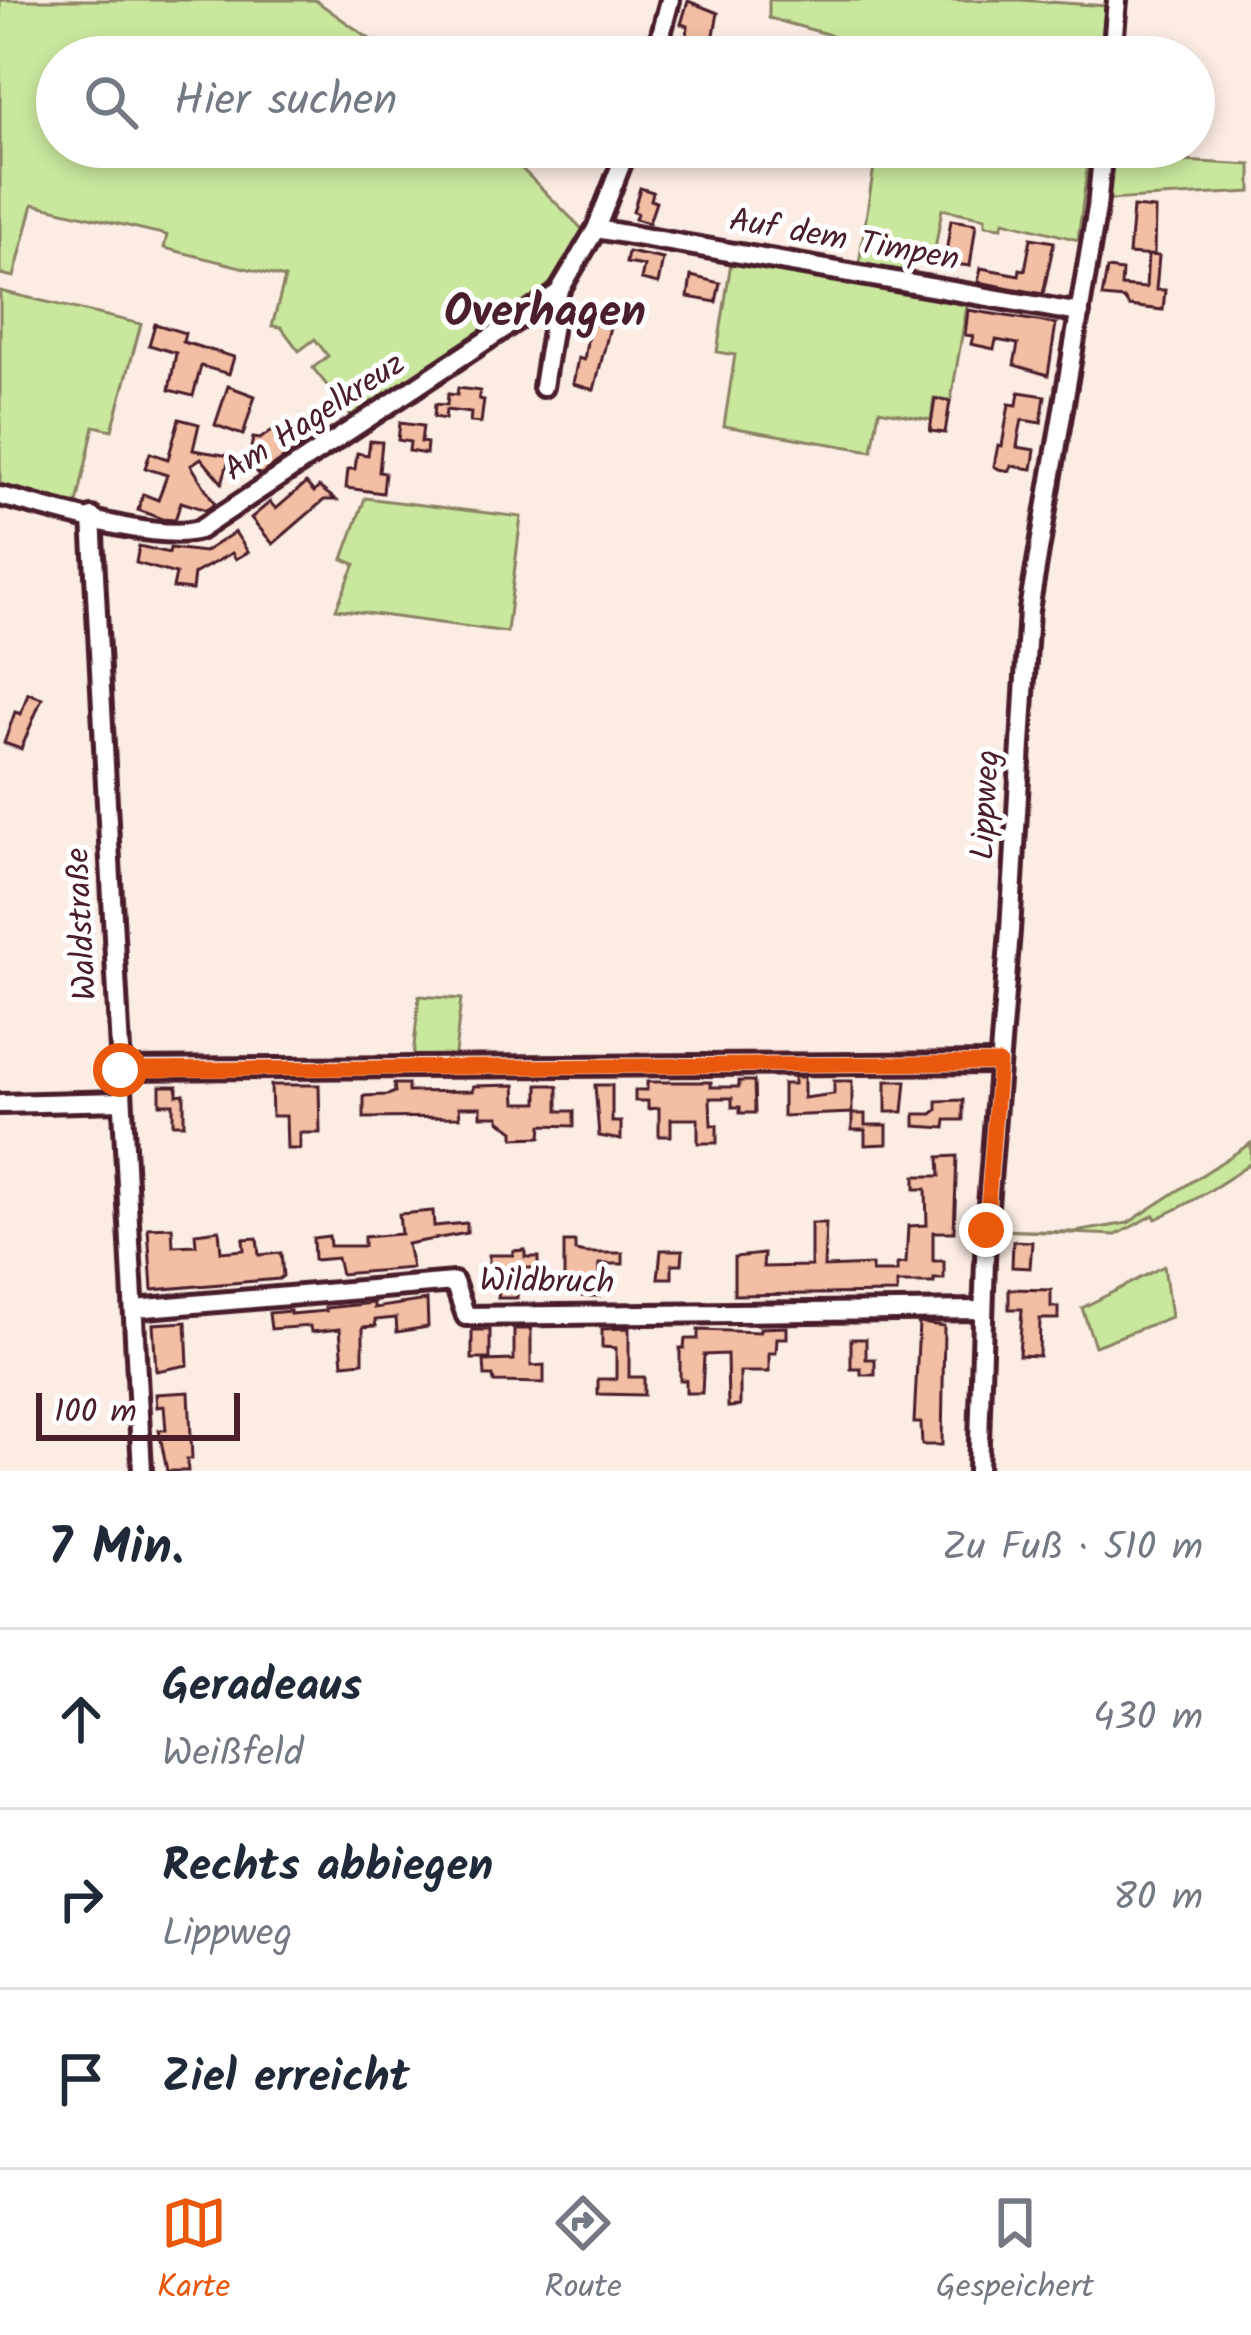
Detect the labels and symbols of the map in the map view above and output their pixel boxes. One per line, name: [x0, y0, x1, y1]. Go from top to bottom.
street label: Auf dem Timpen: [725, 195, 963, 287]
district label: Overhagen: [444, 278, 646, 350]
street label: Am Hagelkreuz: [214, 339, 416, 497]
street label: Lippweg: [958, 749, 1016, 861]
street label: Waldstraße: [53, 846, 113, 1002]
route start: [93, 1043, 147, 1097]
route end: [959, 1203, 1013, 1257]
street label: Wildbruch: [479, 1255, 615, 1311]
scale bar: [36, 1387, 240, 1440]

